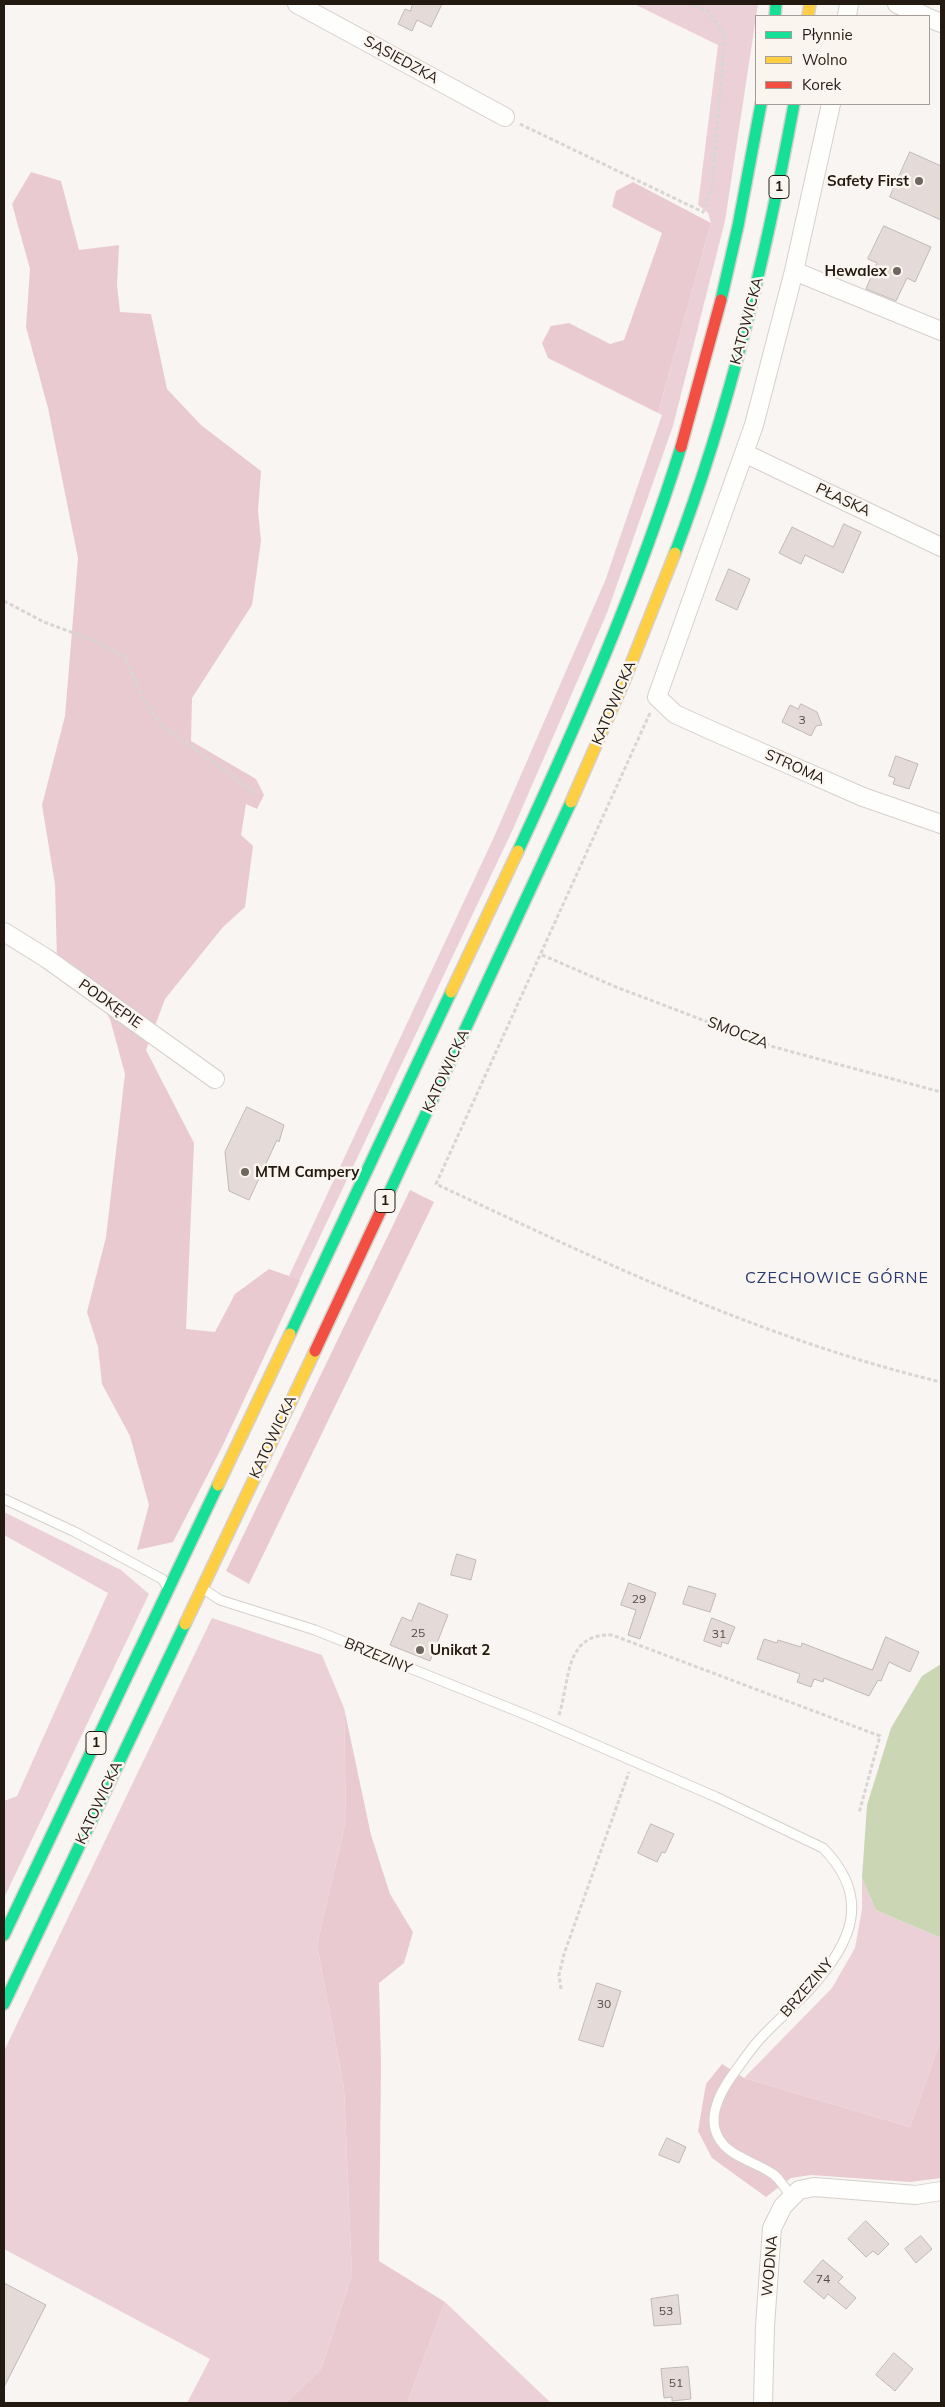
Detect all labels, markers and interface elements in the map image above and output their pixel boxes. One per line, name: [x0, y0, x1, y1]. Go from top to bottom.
legend: [755, 15, 930, 105]
text: Płynnie: [802, 25, 853, 44]
street label: SĄSIEDZKA: [361, 32, 441, 88]
text: Wolno: [802, 50, 847, 69]
text: Korek: [802, 75, 841, 94]
place label: Safety First: [827, 172, 909, 190]
marker: Safety First: [913, 175, 925, 187]
road number: 1: [769, 176, 789, 198]
place label: Hewalex: [825, 262, 887, 280]
marker: Hewalex: [891, 265, 903, 277]
street label: KATOWICKA: [727, 275, 767, 367]
street label: PŁASKA: [813, 480, 873, 520]
street label: KATOWICKA: [588, 658, 640, 748]
house number: 3: [798, 713, 806, 727]
street label: STROMA: [762, 746, 828, 788]
street label: PODKĘPIE: [75, 976, 145, 1032]
street label: SMOCZA: [705, 1013, 771, 1053]
street label: KATOWICKA: [419, 1027, 473, 1115]
place label: MTM Campery: [255, 1163, 359, 1181]
marker: MTM Campery: [239, 1166, 251, 1178]
road number: 1: [375, 1190, 395, 1212]
district label: CZECHOWICE GÓRNE: [743, 1268, 931, 1288]
street label: KATOWICKA: [246, 1393, 300, 1481]
house number: 29: [632, 1592, 646, 1606]
house number: 25: [411, 1626, 425, 1640]
house number: 31: [712, 1627, 726, 1641]
street label: BRZEZINY: [341, 1634, 415, 1678]
place label: Unikat 2: [430, 1641, 490, 1659]
marker: Unikat 2: [414, 1644, 426, 1656]
road number: 1: [86, 1732, 106, 1755]
street label: KATOWICKA: [72, 1759, 126, 1847]
street label: BRZEZINY: [777, 1955, 837, 2021]
house number: 30: [597, 1997, 611, 2011]
street label: WODNA: [758, 2235, 782, 2297]
house number: 74: [816, 2272, 830, 2286]
house number: 53: [659, 2304, 673, 2318]
house number: 51: [669, 2376, 683, 2390]

